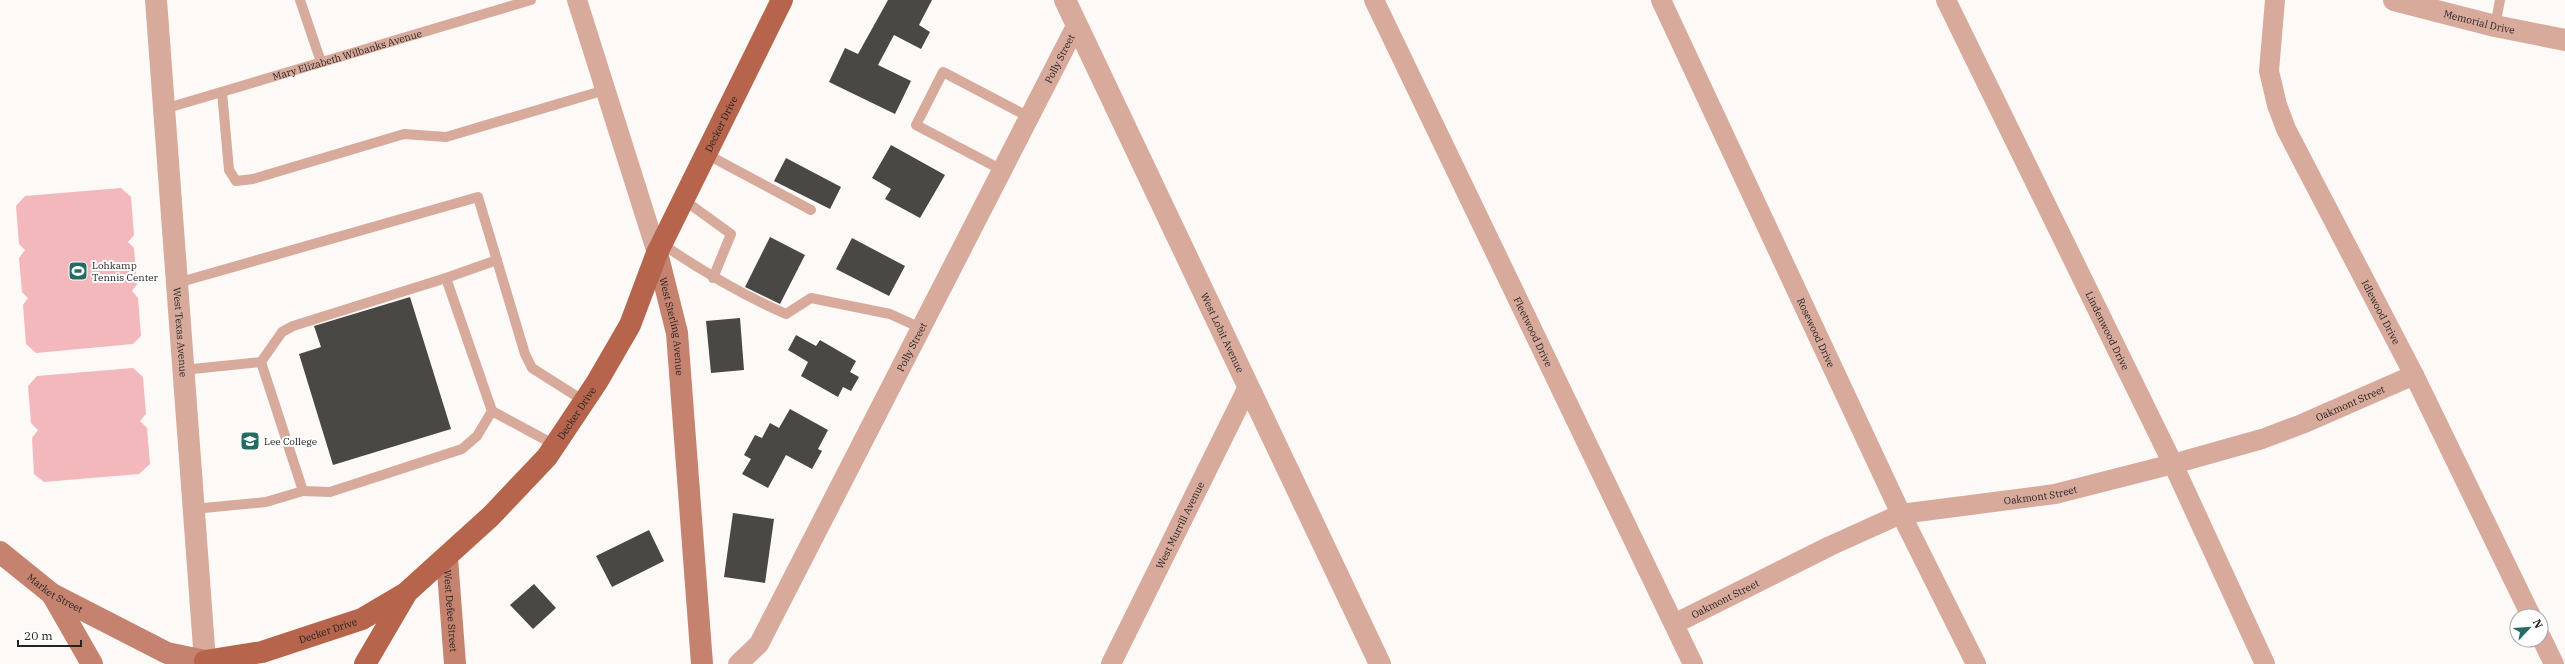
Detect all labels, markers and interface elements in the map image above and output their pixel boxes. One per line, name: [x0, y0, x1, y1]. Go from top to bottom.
street label: Memorial Drive: [2442, 7, 2516, 37]
street label: Mary Elizabeth Wilbanks Avenue: [271, 27, 423, 83]
street label: Polly Street: [1042, 32, 1078, 86]
street label: Decker Drive: [702, 94, 740, 154]
place label: Lohkamp Tennis Center: [92, 259, 159, 284]
sports icon: Lohkamp Tennis Center: [67, 260, 89, 282]
street label: West Sterling Avenue: [656, 276, 686, 376]
street label: Idlewood Drive: [2359, 278, 2403, 347]
street label: West Texas Avenue: [170, 287, 190, 378]
street label: Lindenwood Drive: [2082, 289, 2132, 372]
street label: West Lobit Avenue: [1198, 291, 1247, 375]
street label: Fleetwood Drive: [1510, 295, 1555, 369]
street label: Rosewood Drive: [1794, 296, 1838, 370]
street label: Polly Street: [894, 320, 930, 374]
street label: Oakmont Street: [2314, 382, 2387, 424]
street label: Decker Drive: [554, 384, 599, 442]
school or university icon: Lee College: [239, 430, 261, 452]
place label: Lee College: [264, 435, 317, 448]
street label: West Murrill Avenue: [1153, 479, 1207, 571]
street label: Oakmont Street: [2003, 483, 2079, 508]
street label: West Defee Street: [441, 569, 460, 653]
street label: Market Street: [24, 571, 85, 616]
street label: Oakmont Street: [1689, 576, 1762, 621]
north arrow: [2509, 608, 2549, 648]
street label: Decker Drive: [297, 615, 359, 646]
text: N: [2530, 617, 2546, 631]
scale bar: [18, 622, 81, 648]
text: 20 m: [24, 628, 53, 643]

